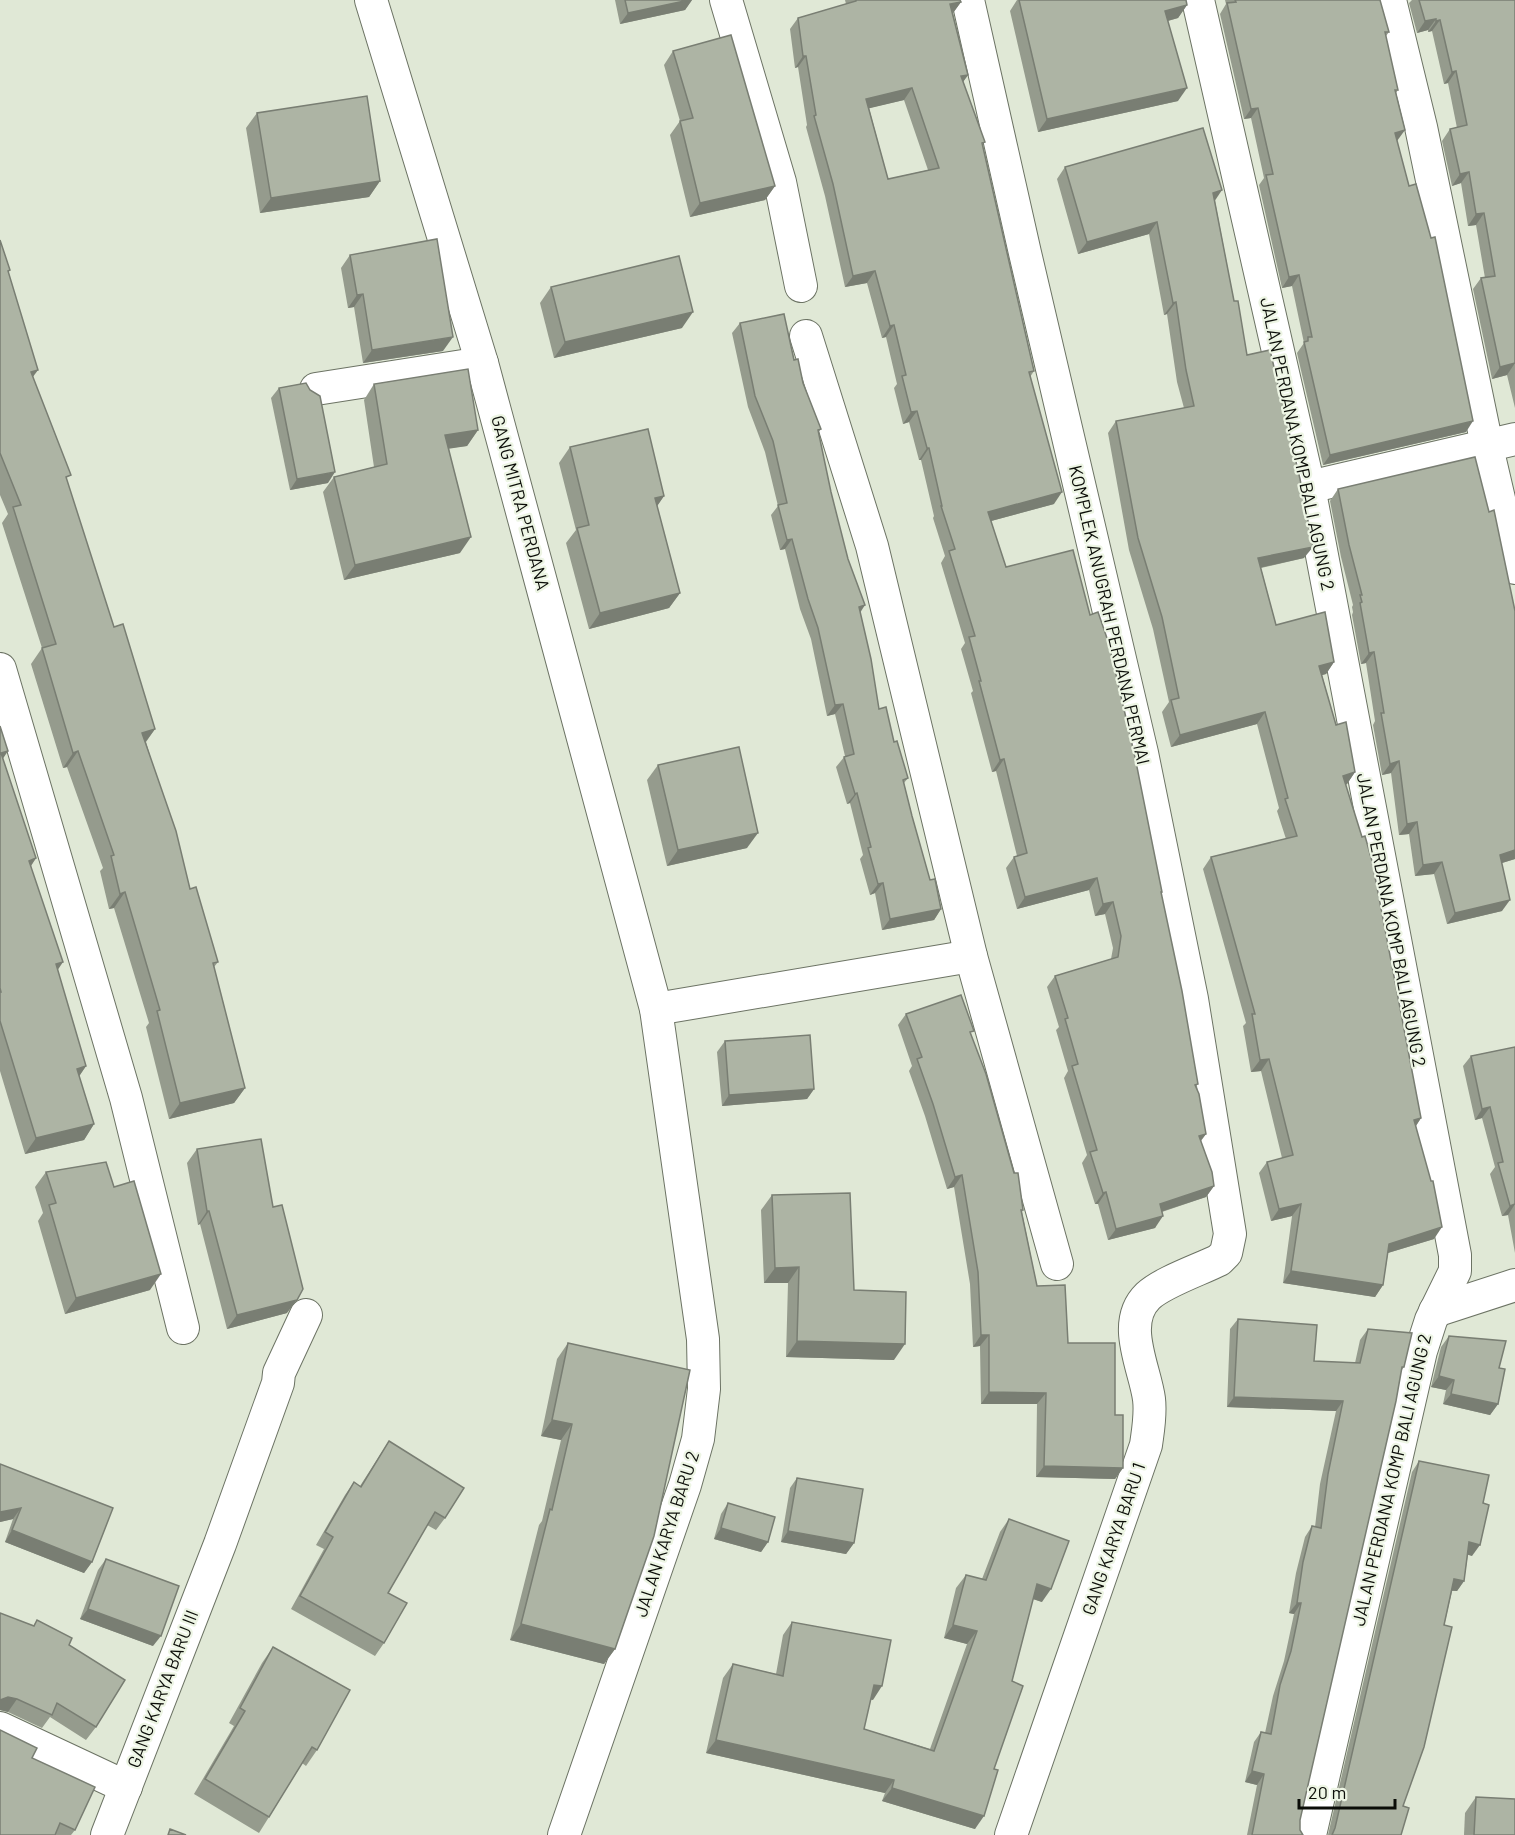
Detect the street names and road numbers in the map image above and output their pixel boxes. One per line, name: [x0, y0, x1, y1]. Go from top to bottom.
street label: JALAN PERDANA KOMP BALI AGUNG 2: [1256, 295, 1340, 592]
street label: GANG MITRA PERDANA: [487, 413, 555, 593]
street label: KOMPLEK ANUGRAH PERDANA PERMAI: [1065, 463, 1155, 767]
street label: JALAN PERDANA KOMP BALI AGUNG 2: [1353, 771, 1431, 1069]
street label: JALAN PERDANA KOMP BALI AGUNG 2: [1347, 1332, 1435, 1628]
street label: JALAN KARYA BARU 2: [629, 1448, 703, 1619]
street label: GANG KARYA BARU 1: [1077, 1460, 1149, 1618]
street label: GANG KARYA BARU III: [122, 1607, 202, 1771]

